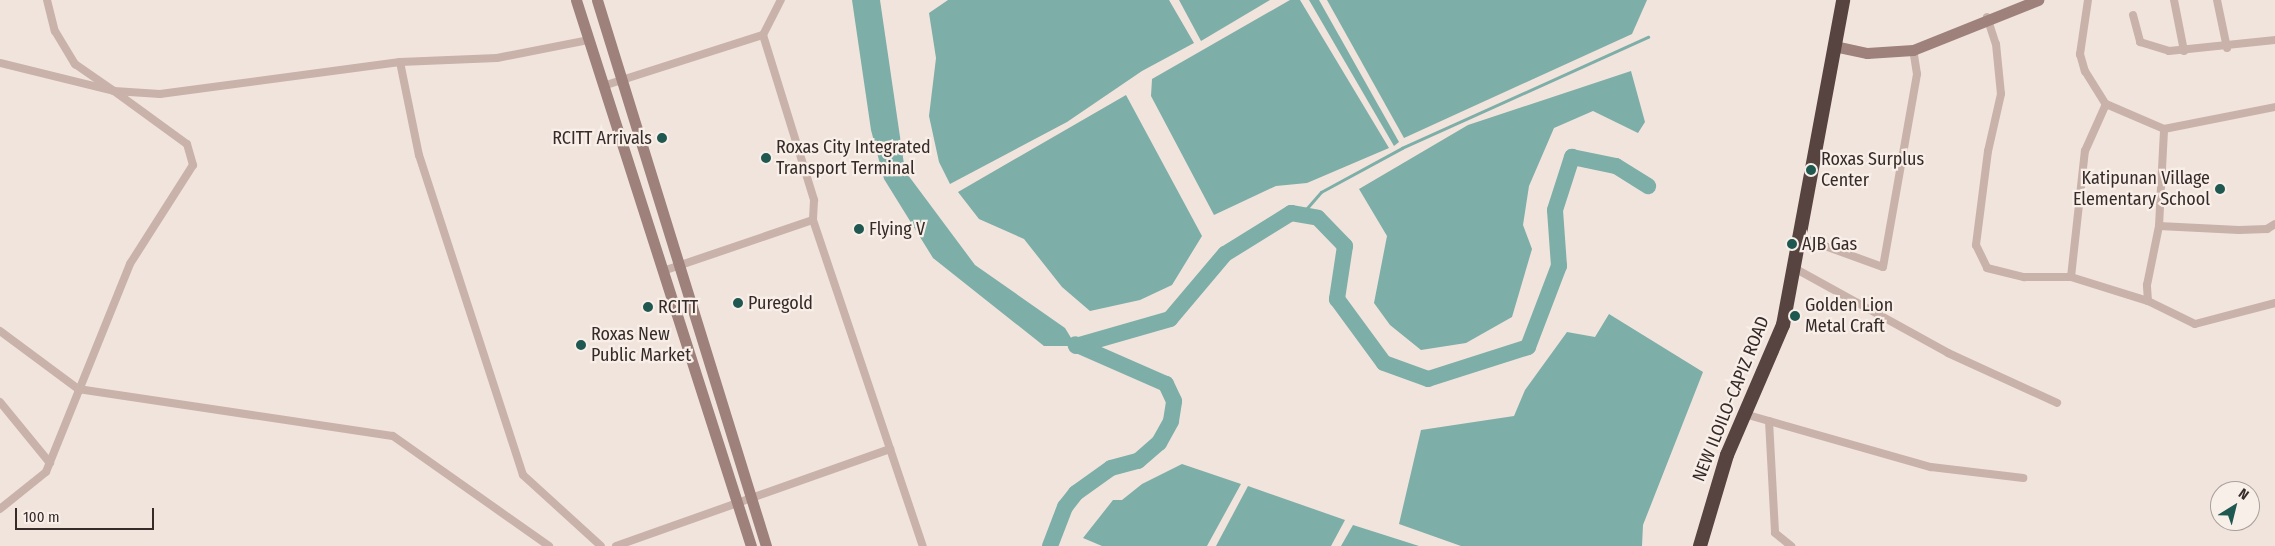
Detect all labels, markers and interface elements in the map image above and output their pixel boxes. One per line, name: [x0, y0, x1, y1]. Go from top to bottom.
place label: RCITT Arrivals: [552, 127, 652, 149]
marker: RCITT Arrivals: [656, 132, 668, 144]
place label: Roxas City Integrated Transport Terminal: [776, 137, 931, 180]
place label: Roxas Surplus Center: [1821, 149, 1924, 192]
marker: Roxas City Integrated Transport Terminal: [760, 152, 772, 164]
marker: Roxas Surplus Center: [1805, 164, 1817, 176]
place label: Katipunan Village Elementary School: [2073, 168, 2210, 210]
marker: Katipunan Village Elementary School: [2214, 183, 2226, 195]
place label: Flying V: [869, 218, 925, 240]
marker: Flying V: [853, 223, 865, 235]
place label: AJB Gas: [1802, 233, 1857, 255]
marker: AJB Gas: [1786, 238, 1798, 250]
place label: Puregold: [748, 292, 813, 314]
place label: Golden Lion Metal Craft: [1805, 295, 1893, 338]
place label: RCITT: [658, 296, 698, 318]
marker: Puregold: [732, 297, 744, 309]
marker: RCITT: [642, 301, 654, 313]
marker: Golden Lion Metal Craft: [1789, 310, 1801, 322]
street label: NEW ILOILO-CAPIZ ROAD: [1688, 313, 1774, 485]
place label: Roxas New Public Market: [591, 324, 691, 366]
marker: Roxas New Public Market: [575, 339, 587, 351]
north arrow: [2210, 481, 2260, 531]
text: N: [2235, 485, 2252, 504]
scale bar: [18, 498, 156, 530]
text: 100 m: [23, 508, 60, 526]

